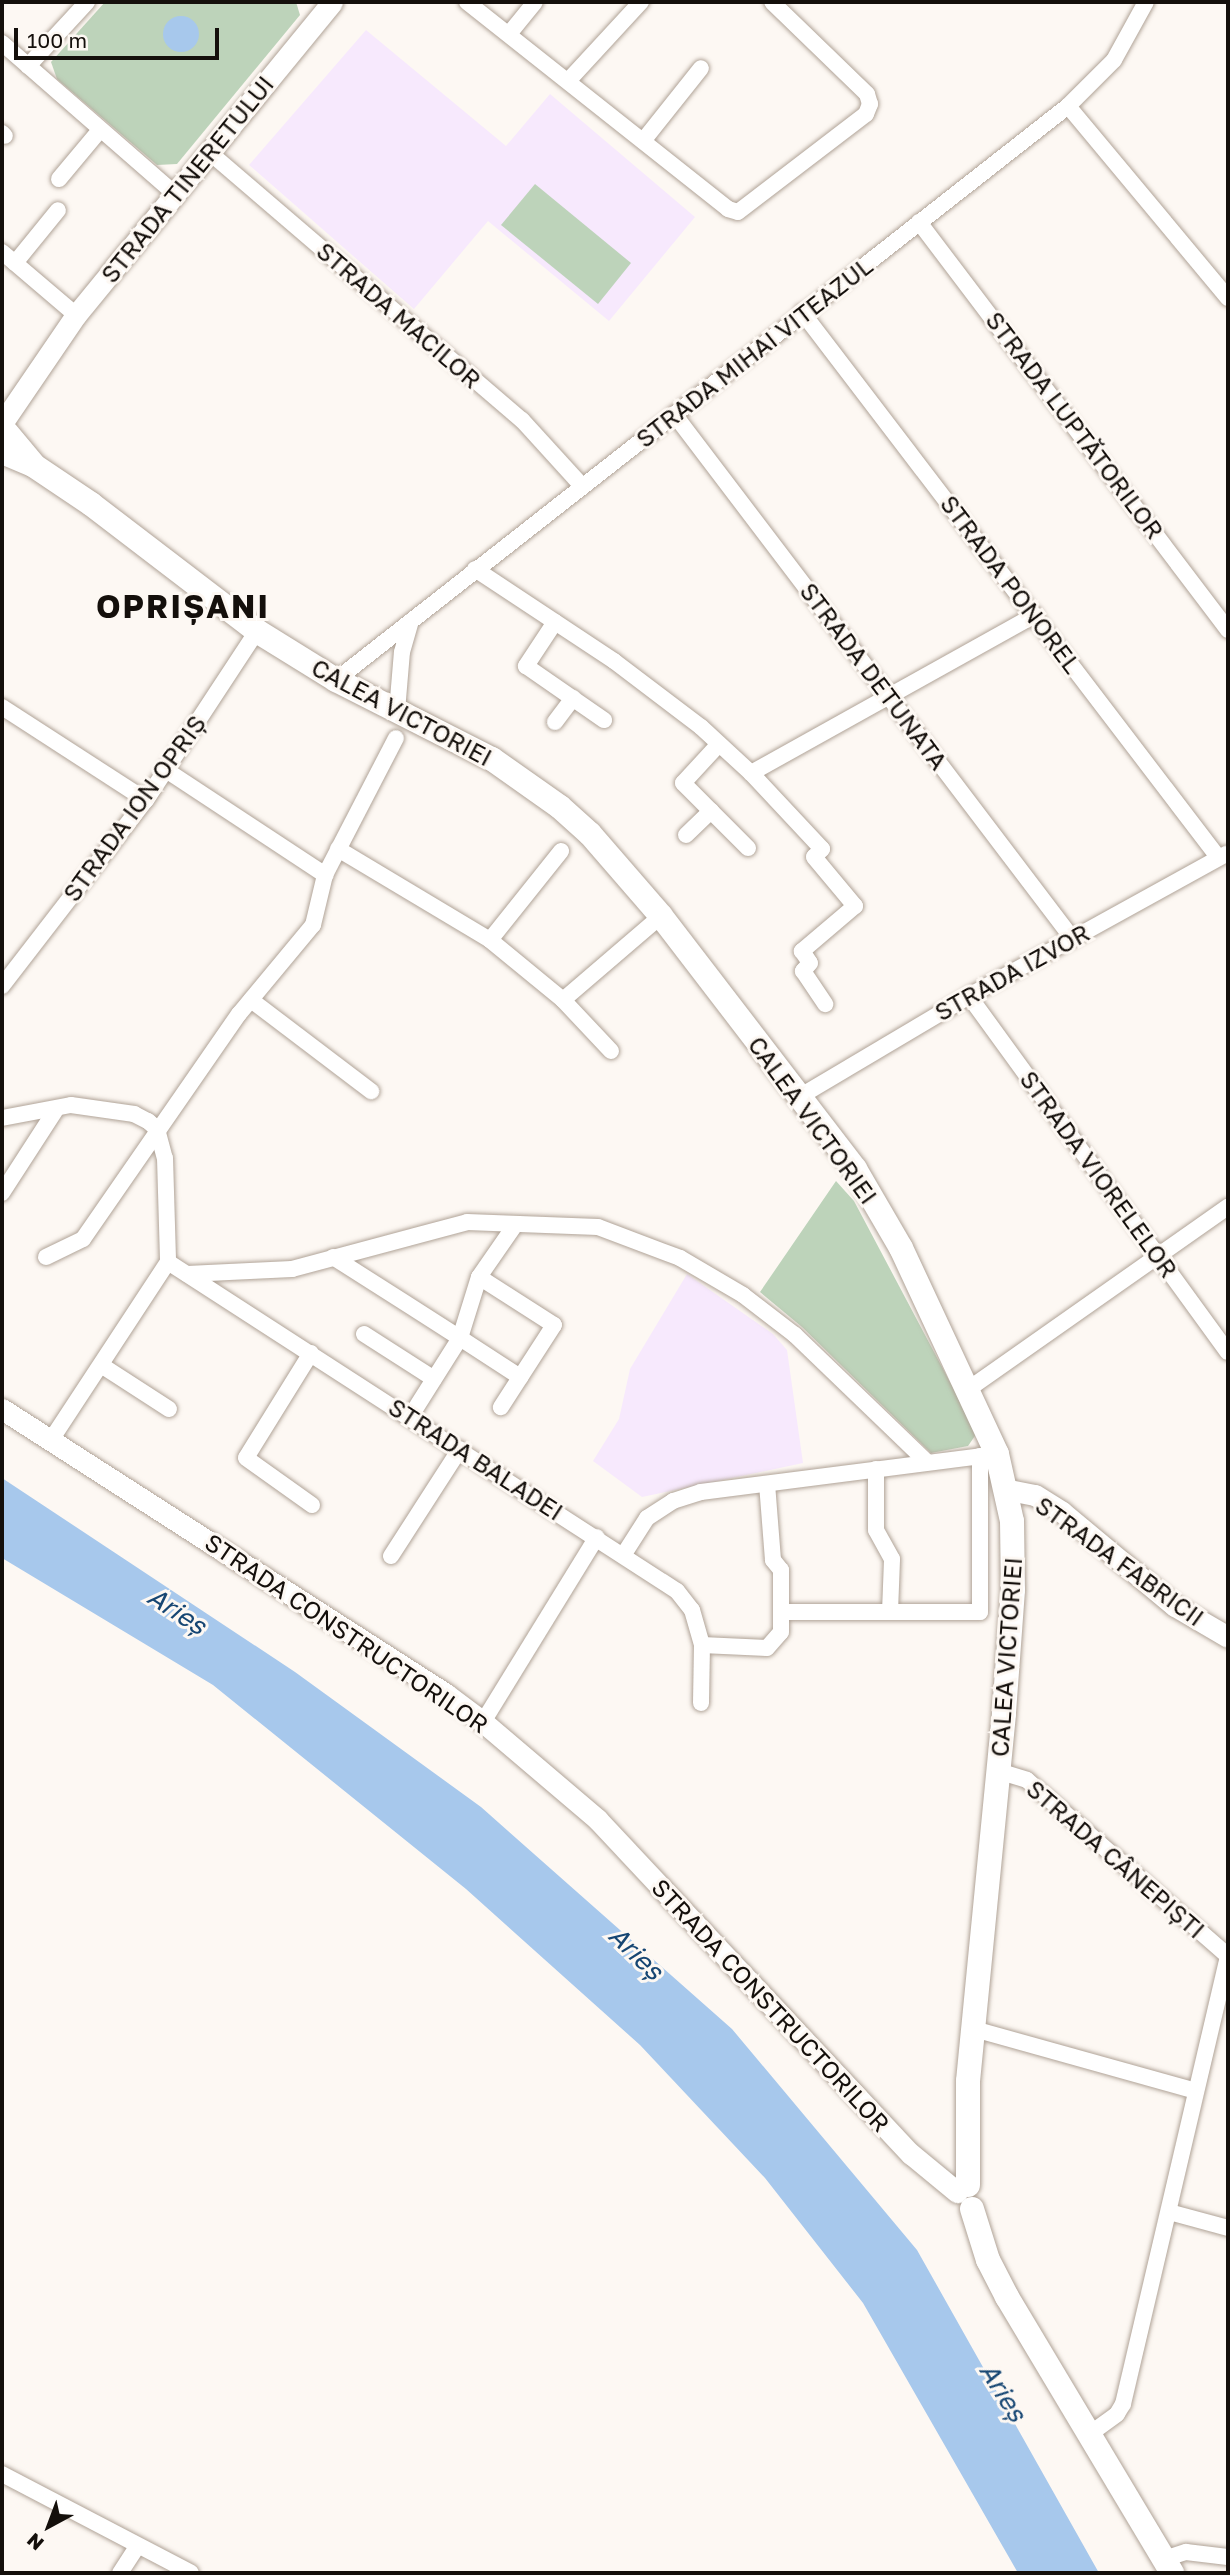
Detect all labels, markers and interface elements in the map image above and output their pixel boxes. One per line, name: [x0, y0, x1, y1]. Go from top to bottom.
scale bar: [18, 14, 222, 58]
text: 100 m: [27, 27, 87, 53]
street label: STRADA TINERETULUI: [95, 70, 279, 288]
street label: STRADA MACILOR: [311, 236, 487, 394]
street label: STRADA MIHAI VITEAZUL: [630, 251, 878, 453]
street label: STRADA LUPTĂTORILOR: [980, 306, 1170, 544]
street label: STRADA PONOREL: [935, 490, 1087, 678]
street label: STRADA DETUNATA: [794, 577, 954, 775]
district label: OPRIȘANI: [97, 587, 269, 625]
street label: CALEA VICTORIEI: [307, 652, 497, 772]
street label: STRADA ION OPRIȘ: [57, 709, 211, 907]
street label: STRADA IZVOR: [930, 918, 1094, 1026]
street label: CALEA VICTORIEI: [743, 1031, 883, 1209]
street label: STRADA VIORELELOR: [1014, 1065, 1184, 1283]
street label: STRADA BALADEI: [383, 1392, 569, 1526]
street label: STRADA FABRICII: [1030, 1490, 1210, 1632]
street label: STRADA CONSTRUCTORILOR: [200, 1527, 494, 1739]
street label: CALEA VICTORIEI: [985, 1556, 1027, 1758]
water label: Arieș: [142, 1581, 212, 1641]
street label: STRADA CÂNEPIȘTI: [1021, 1774, 1211, 1944]
street label: STRADA CONSTRUCTORILOR: [646, 1873, 896, 2137]
water label: Arieș: [602, 1920, 670, 1986]
water label: Arieș: [973, 2357, 1033, 2427]
north arrow: [14, 2491, 84, 2561]
text: N: [22, 2529, 48, 2556]

